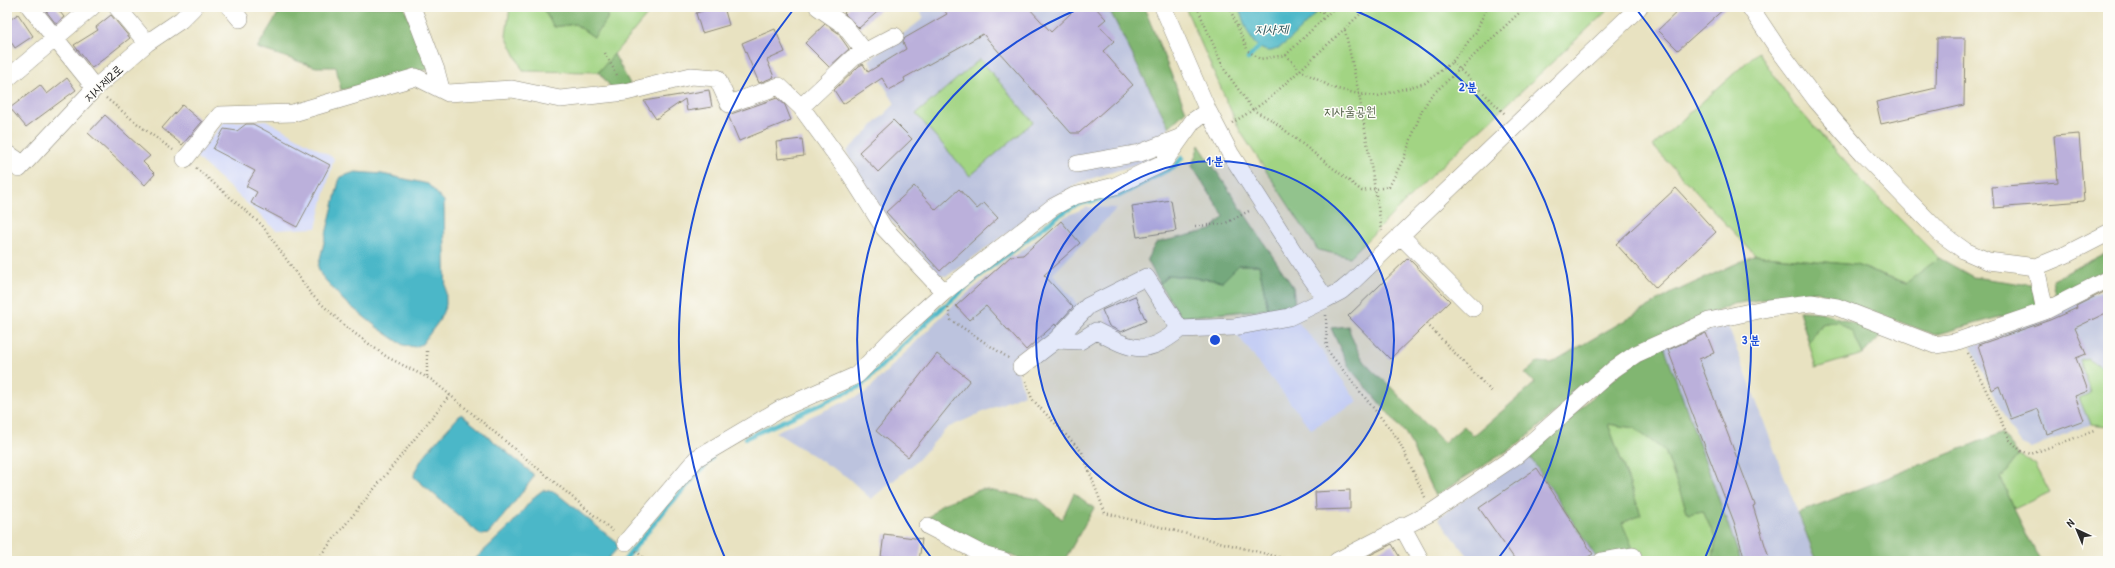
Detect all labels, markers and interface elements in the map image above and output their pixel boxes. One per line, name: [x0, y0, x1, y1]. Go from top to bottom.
water label: 지사제: [1254, 19, 1290, 38]
street label: 지사제2로: [79, 60, 127, 106]
text: 2 분: [1459, 78, 1477, 95]
park label: 지사울공원: [1324, 102, 1376, 120]
text: 1 분: [1207, 152, 1224, 169]
text: 3 분: [1742, 331, 1760, 348]
centre of rings: [1208, 333, 1222, 347]
north arrow: [2057, 510, 2097, 550]
text: N: [2063, 516, 2077, 530]

